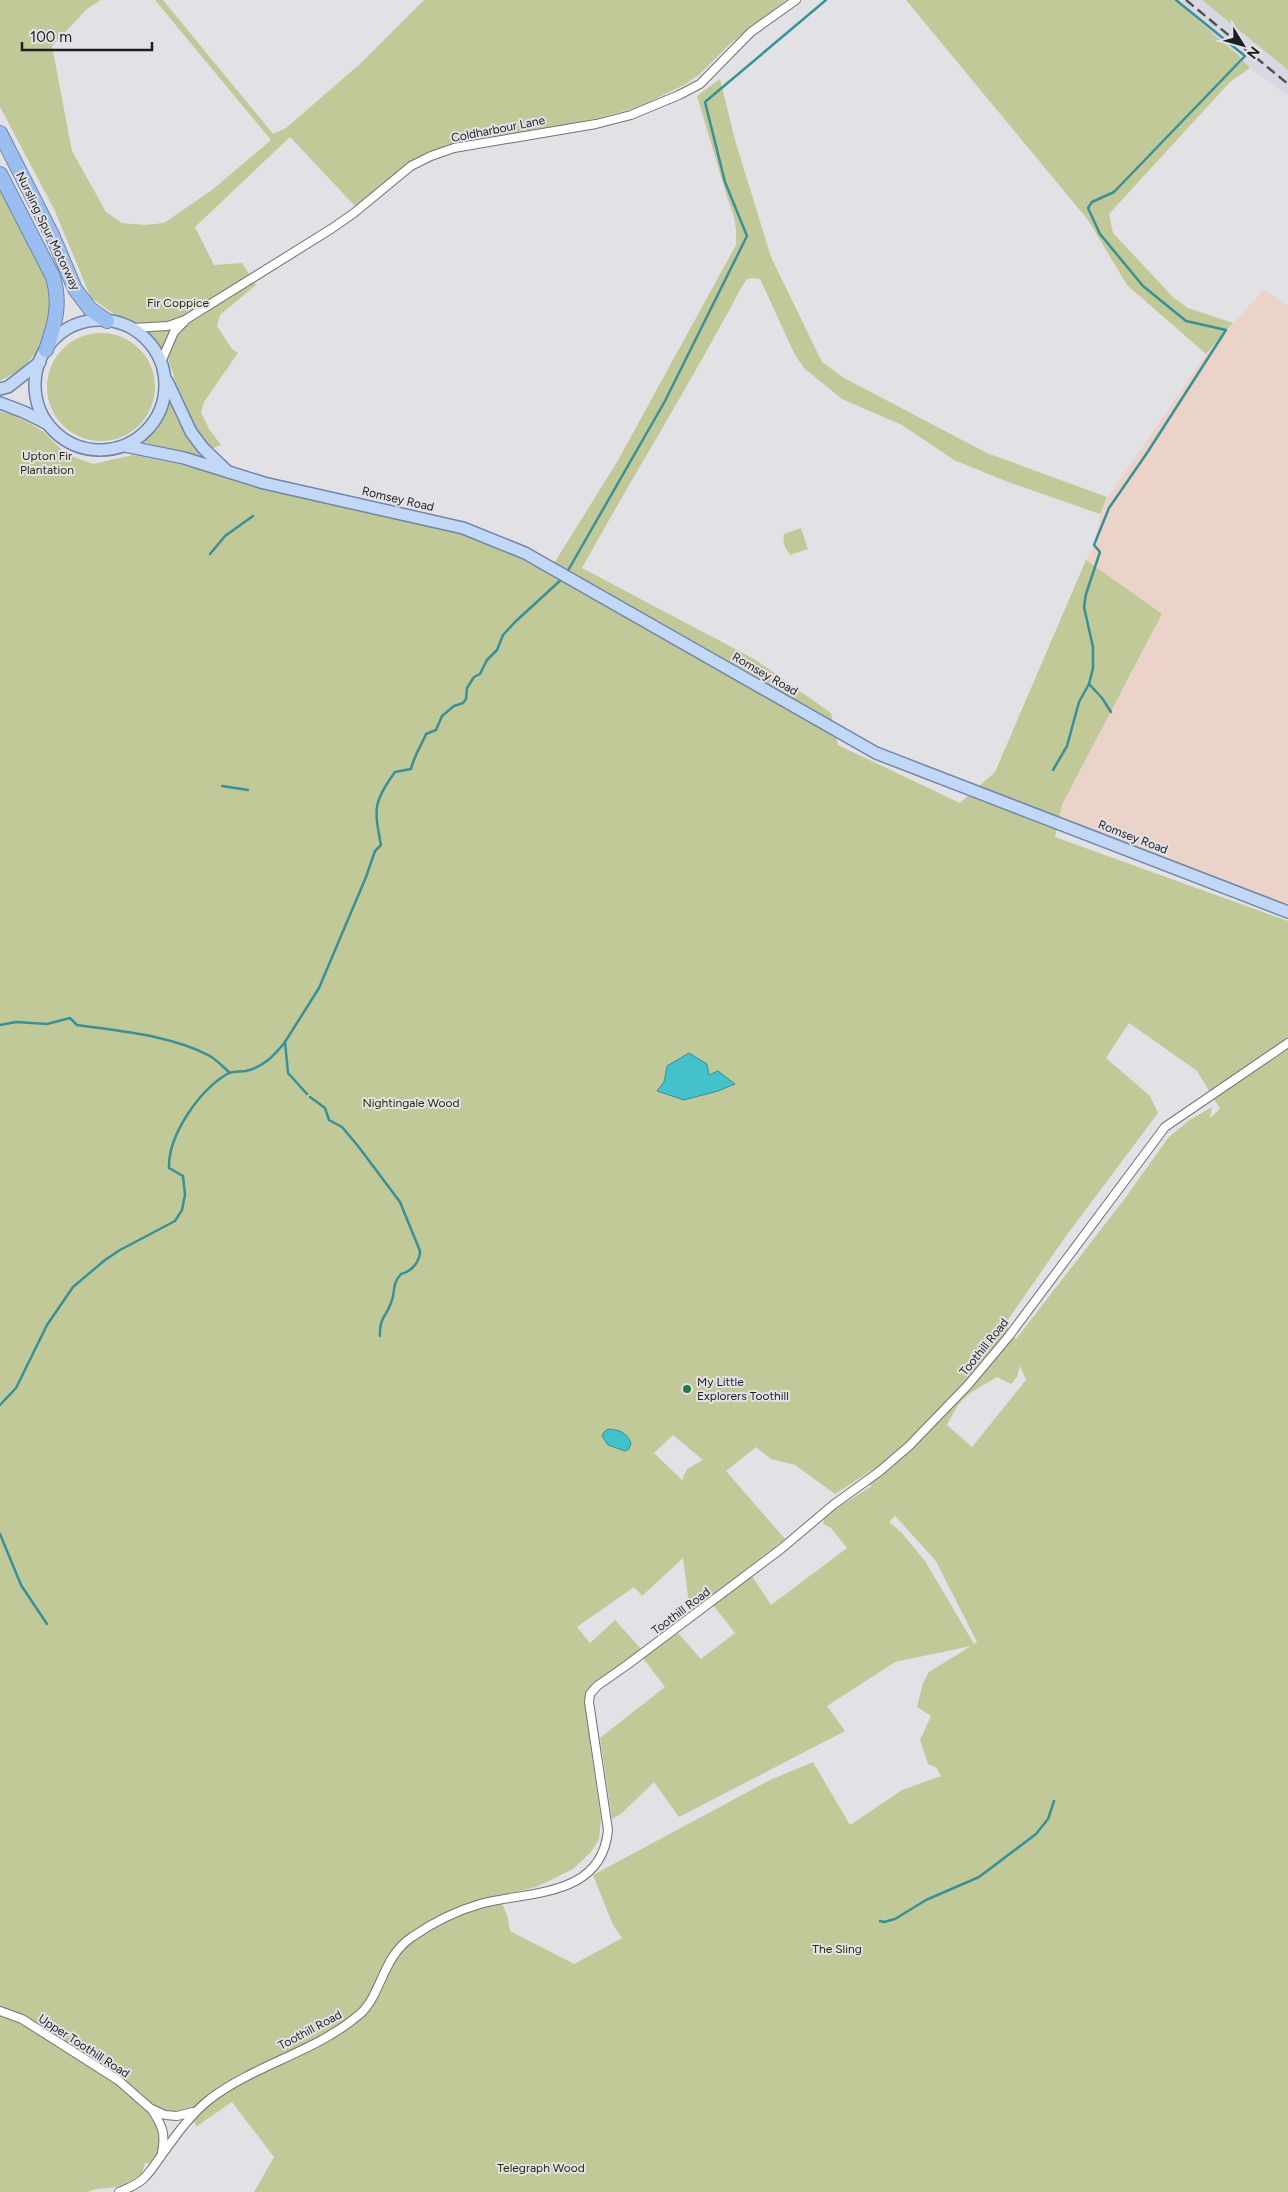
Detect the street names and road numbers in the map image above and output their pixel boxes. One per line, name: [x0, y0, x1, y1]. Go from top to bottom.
street label: Coldharbour Lane: [450, 113, 547, 145]
street label: Nursling Spur Motorway: [13, 169, 83, 293]
street label: Romsey Road: [361, 484, 435, 514]
street label: Romsey Road: [730, 650, 800, 698]
street label: Romsey Road: [1096, 817, 1170, 857]
street label: Toothill Road: [957, 1316, 1011, 1378]
street label: Toothill Road: [649, 1584, 713, 1638]
street label: Toothill Road: [276, 2007, 344, 2053]
street label: Upper Toothill Road: [36, 2011, 132, 2081]

